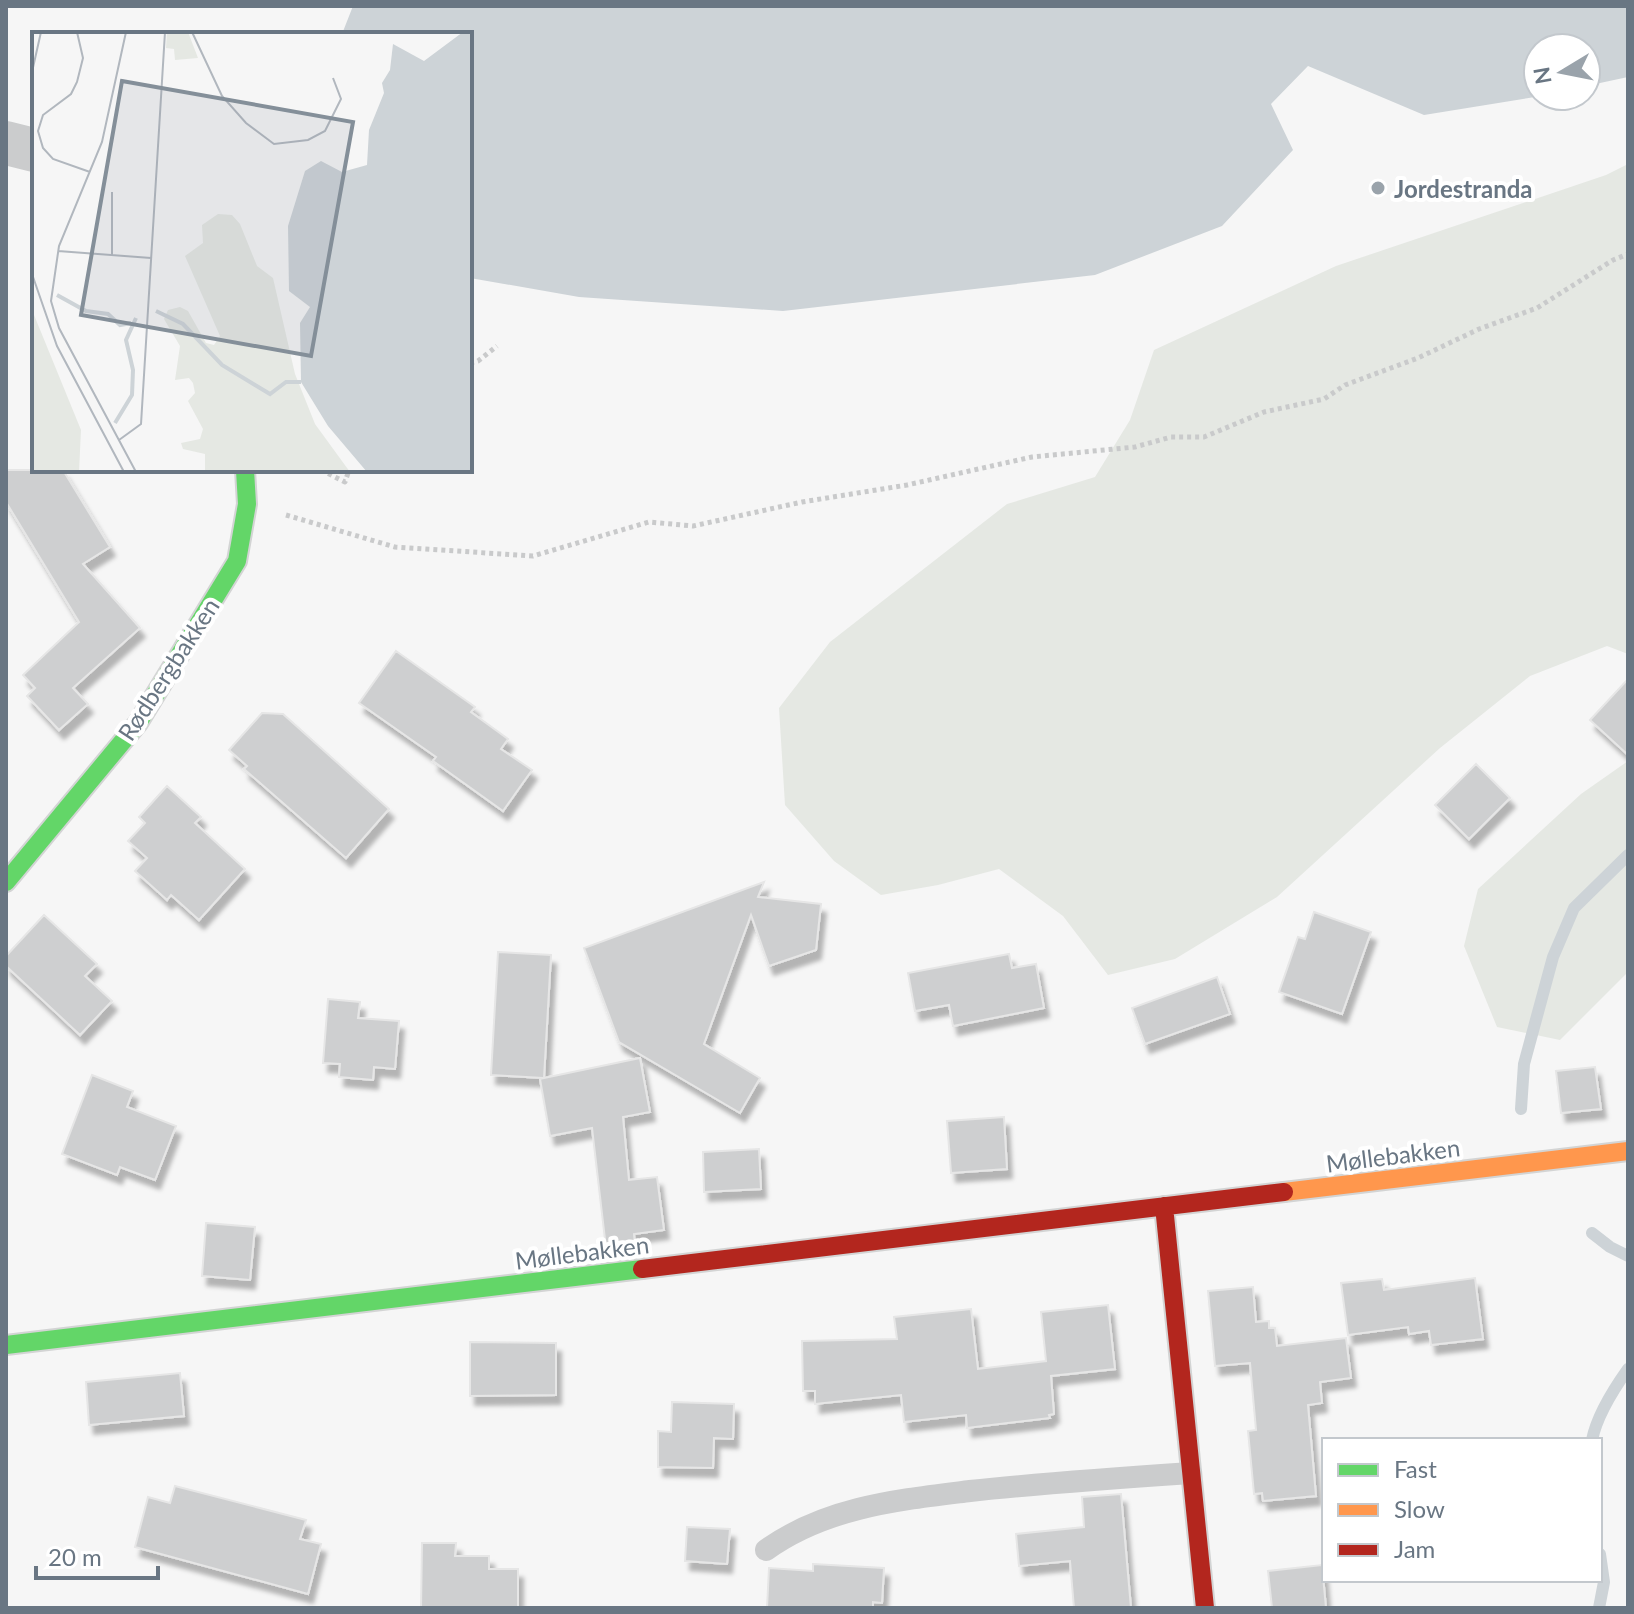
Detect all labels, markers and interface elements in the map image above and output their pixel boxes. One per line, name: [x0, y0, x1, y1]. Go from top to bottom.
inset map: [32, 32, 472, 472]
north arrow: [1522, 32, 1602, 112]
text: N: [1527, 65, 1557, 86]
place label: Jordestranda: [1394, 174, 1533, 203]
marker: Jordestranda: [1369, 179, 1387, 197]
street label: Rødbergbakken: [111, 592, 225, 746]
street label: Møllebakken: [1324, 1132, 1462, 1178]
street label: Møllebakken: [513, 1229, 651, 1275]
legend: [1322, 1438, 1602, 1582]
text: Fast: [1394, 1454, 1437, 1483]
text: Slow: [1394, 1494, 1445, 1523]
scale bar: [36, 1530, 158, 1580]
text: Jam: [1394, 1534, 1435, 1563]
text: 20 m: [48, 1542, 102, 1571]

